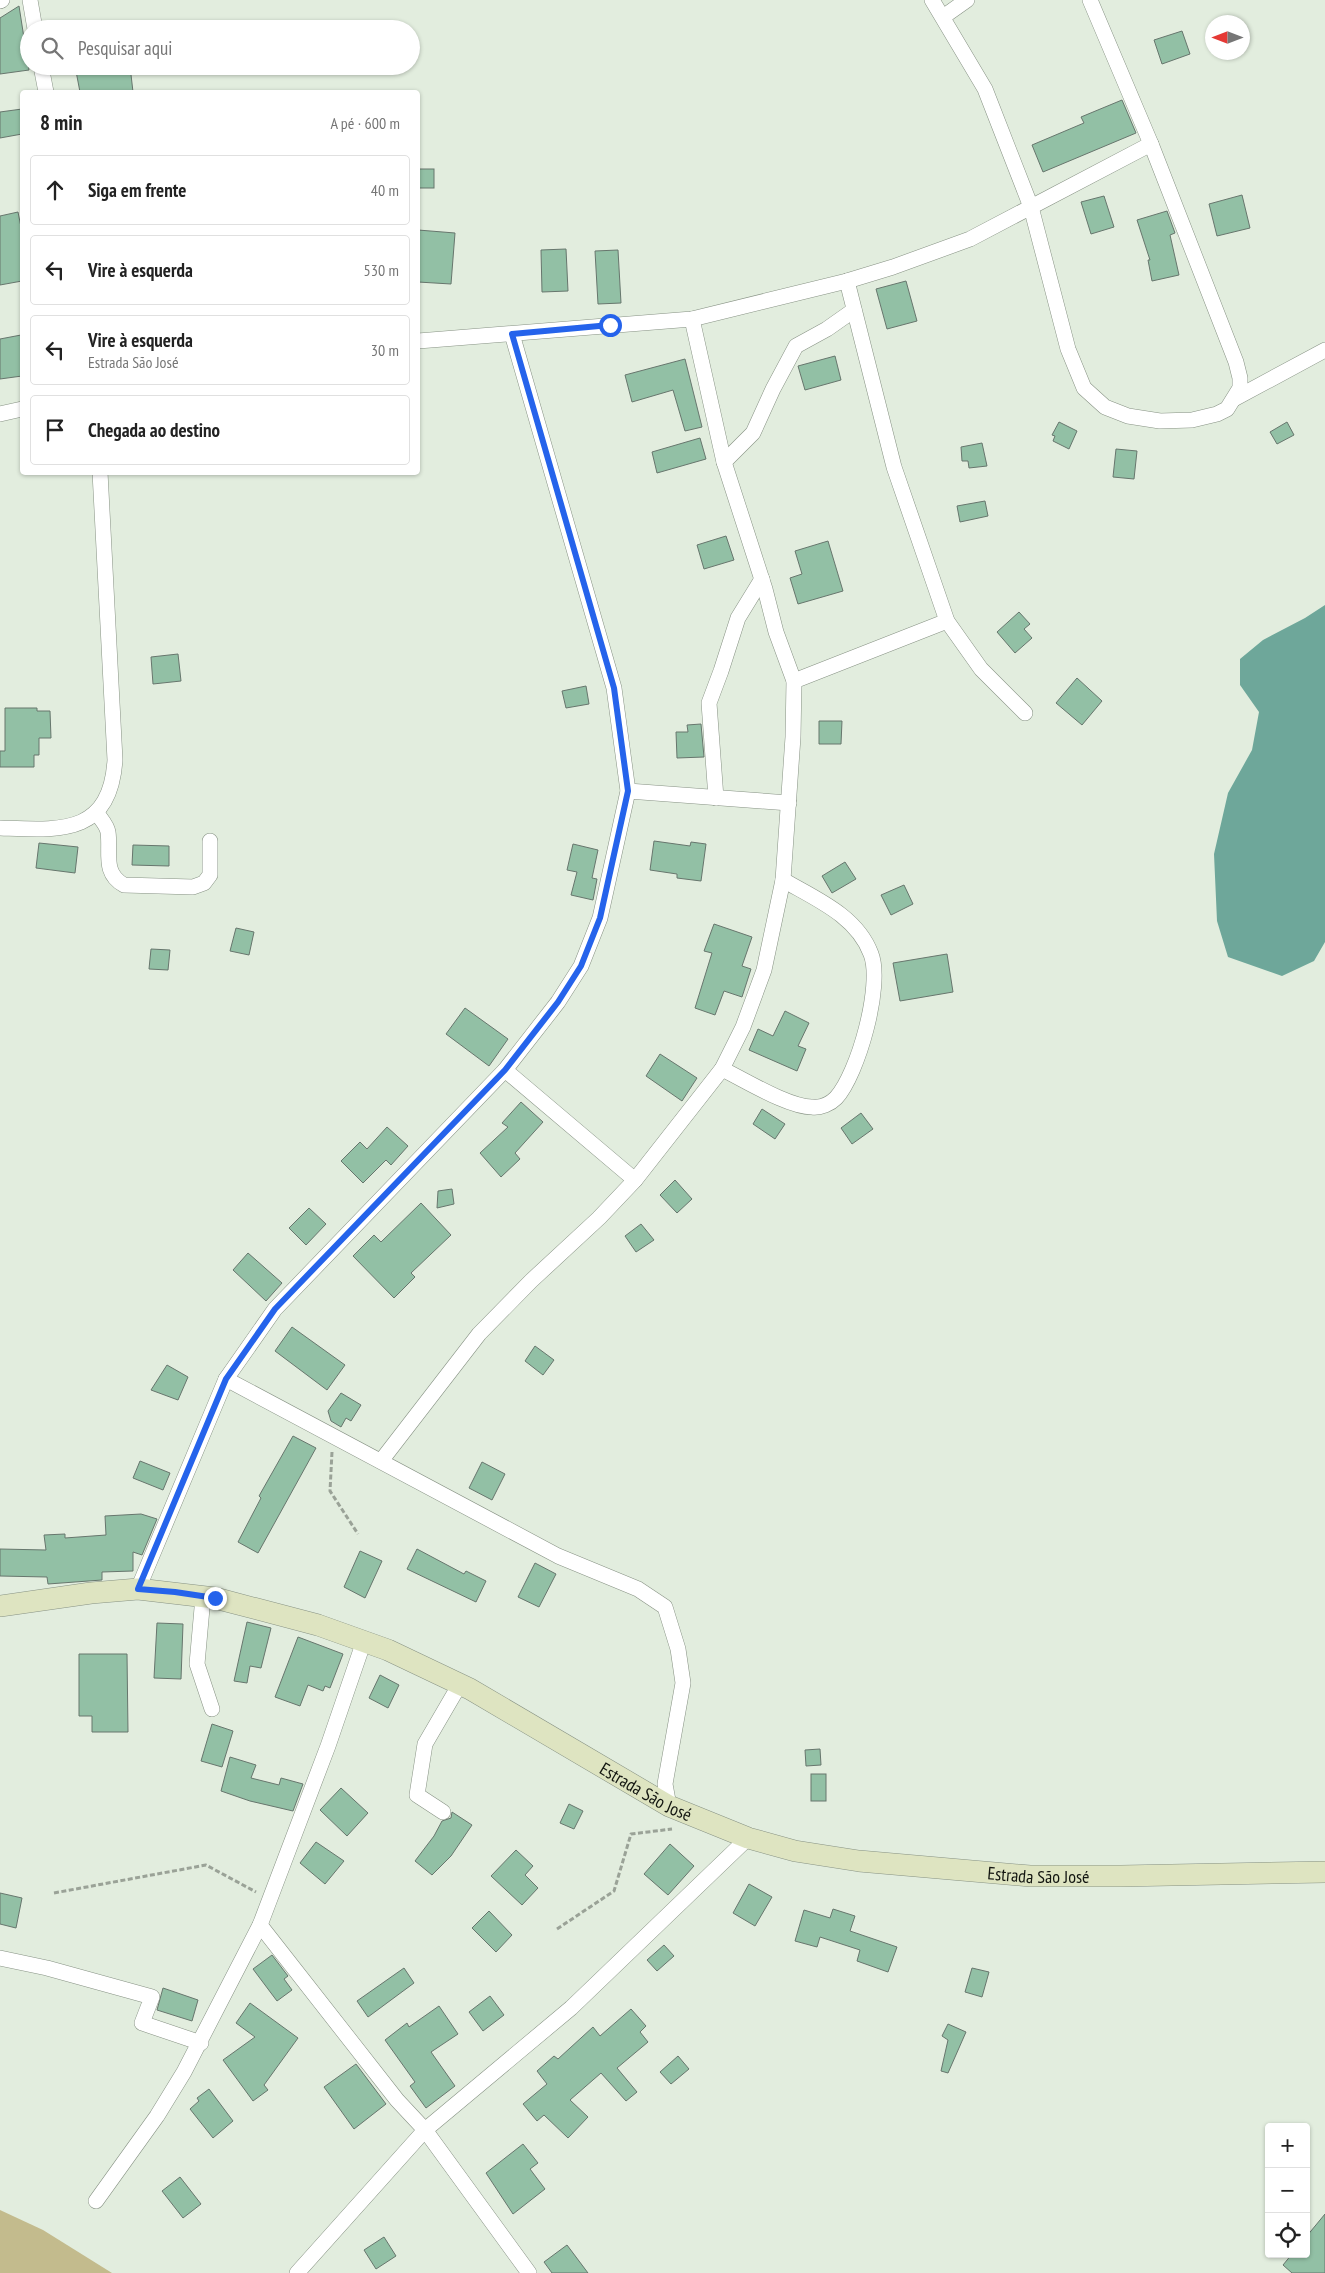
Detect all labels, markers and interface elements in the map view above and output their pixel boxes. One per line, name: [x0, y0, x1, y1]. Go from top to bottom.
north arrow: [1205, 15, 1250, 60]
search box: [20, 20, 420, 75]
icon: search: [38, 34, 66, 62]
text: Pesquisar aqui: [78, 36, 172, 60]
text: 8 min: [40, 109, 82, 136]
text: A pé · 600 m: [330, 113, 400, 133]
icon: ahead: [41, 176, 69, 204]
text: Siga em frente: [88, 178, 186, 202]
text: 40 m: [371, 180, 399, 200]
icon: left: [41, 256, 69, 284]
text: Vire à esquerda: [88, 258, 193, 282]
text: 530 m: [364, 260, 399, 280]
route start: [599, 314, 622, 337]
text: Vire à esquerda: [88, 328, 193, 352]
icon: left: [41, 336, 69, 364]
text: 30 m: [371, 340, 399, 360]
text: Estrada São José: [88, 352, 179, 372]
icon: arrive: [41, 416, 69, 444]
text: Chegada ao destino: [88, 418, 220, 442]
route end: [204, 1587, 227, 1610]
street label: Estrada São José: [596, 1757, 695, 1826]
street label: Estrada São José: [987, 1861, 1089, 1888]
map controls: [1265, 2123, 1310, 2258]
button: +: [1265, 2123, 1310, 2168]
button: −: [1265, 2168, 1310, 2213]
button: locate: [1265, 2213, 1310, 2258]

